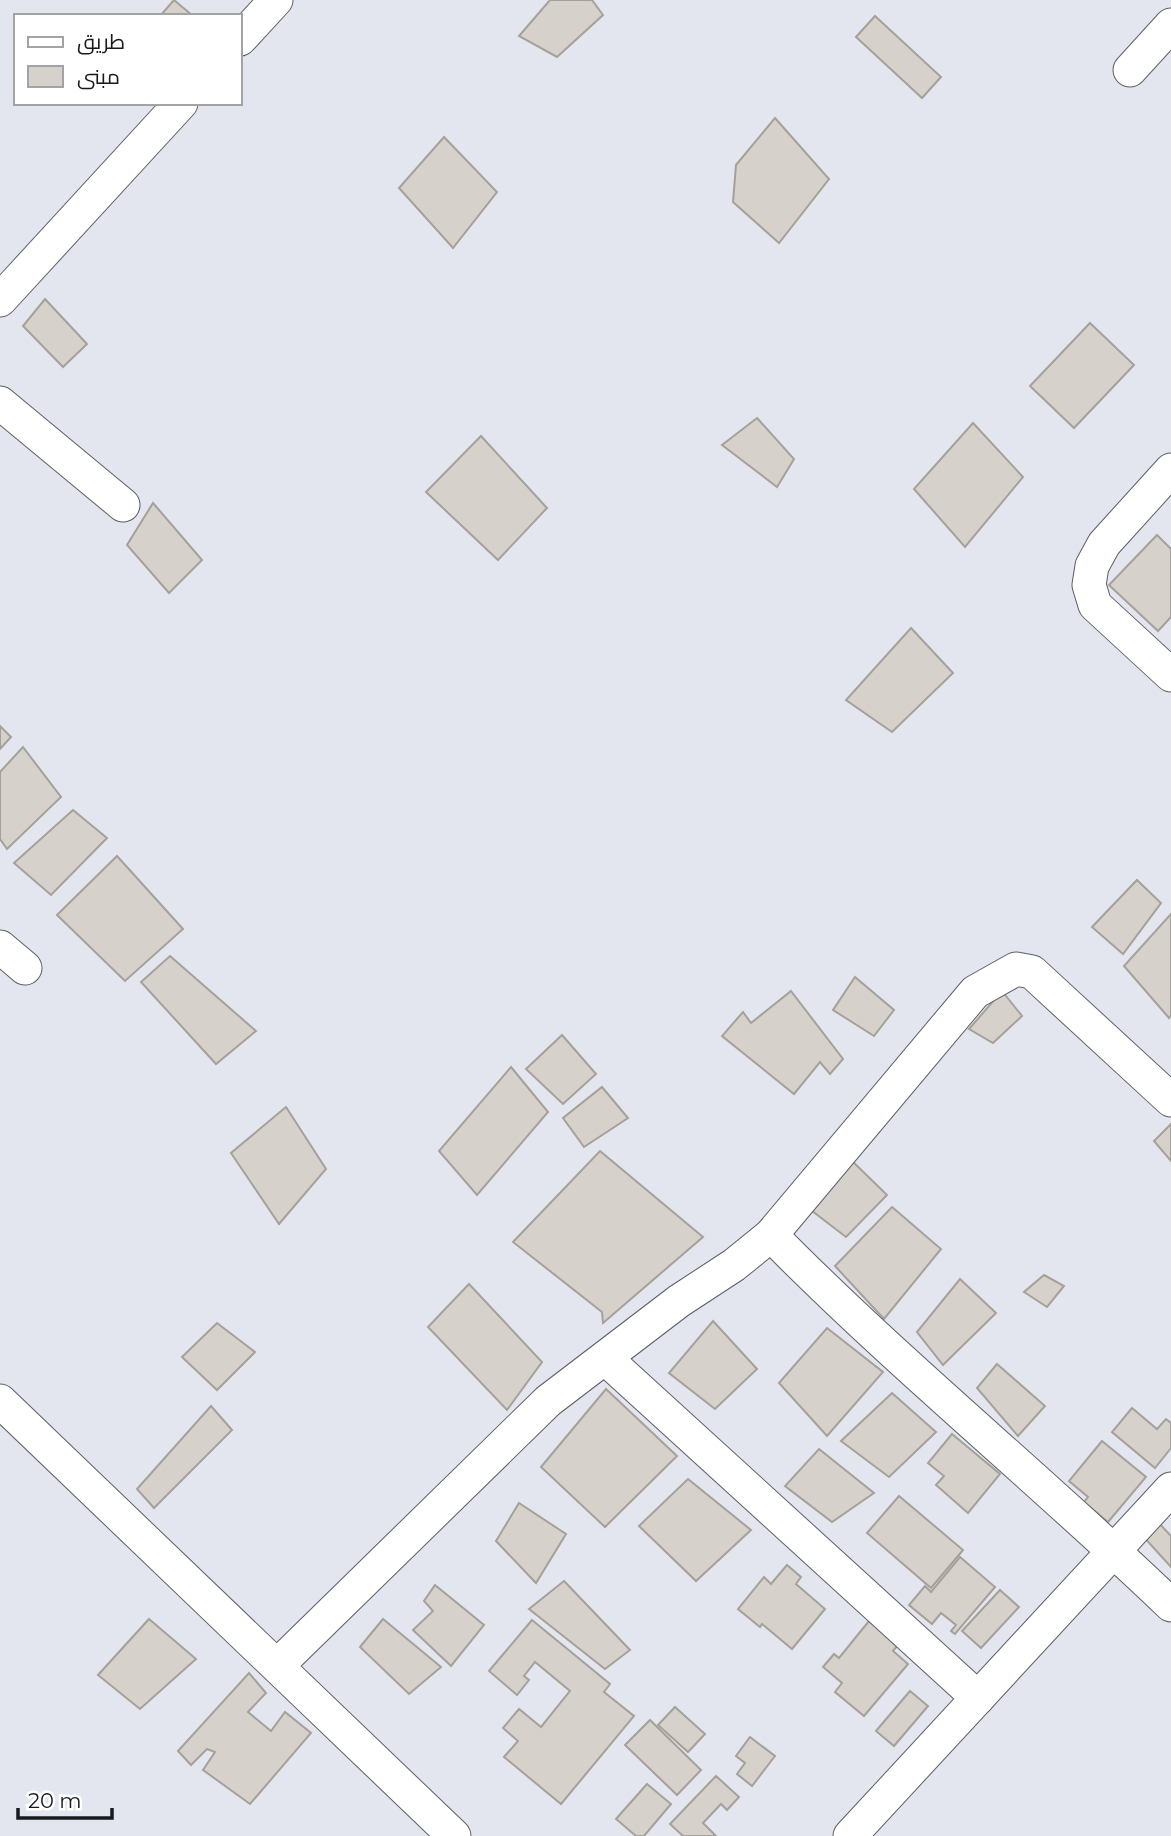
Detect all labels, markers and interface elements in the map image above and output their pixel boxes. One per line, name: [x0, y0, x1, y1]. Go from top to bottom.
legend: [14, 14, 242, 105]
text: طريق: [77, 29, 125, 55]
text: مبنى: [77, 64, 120, 90]
scale bar: [18, 1776, 112, 1820]
text: 20 m: [28, 1788, 82, 1813]

